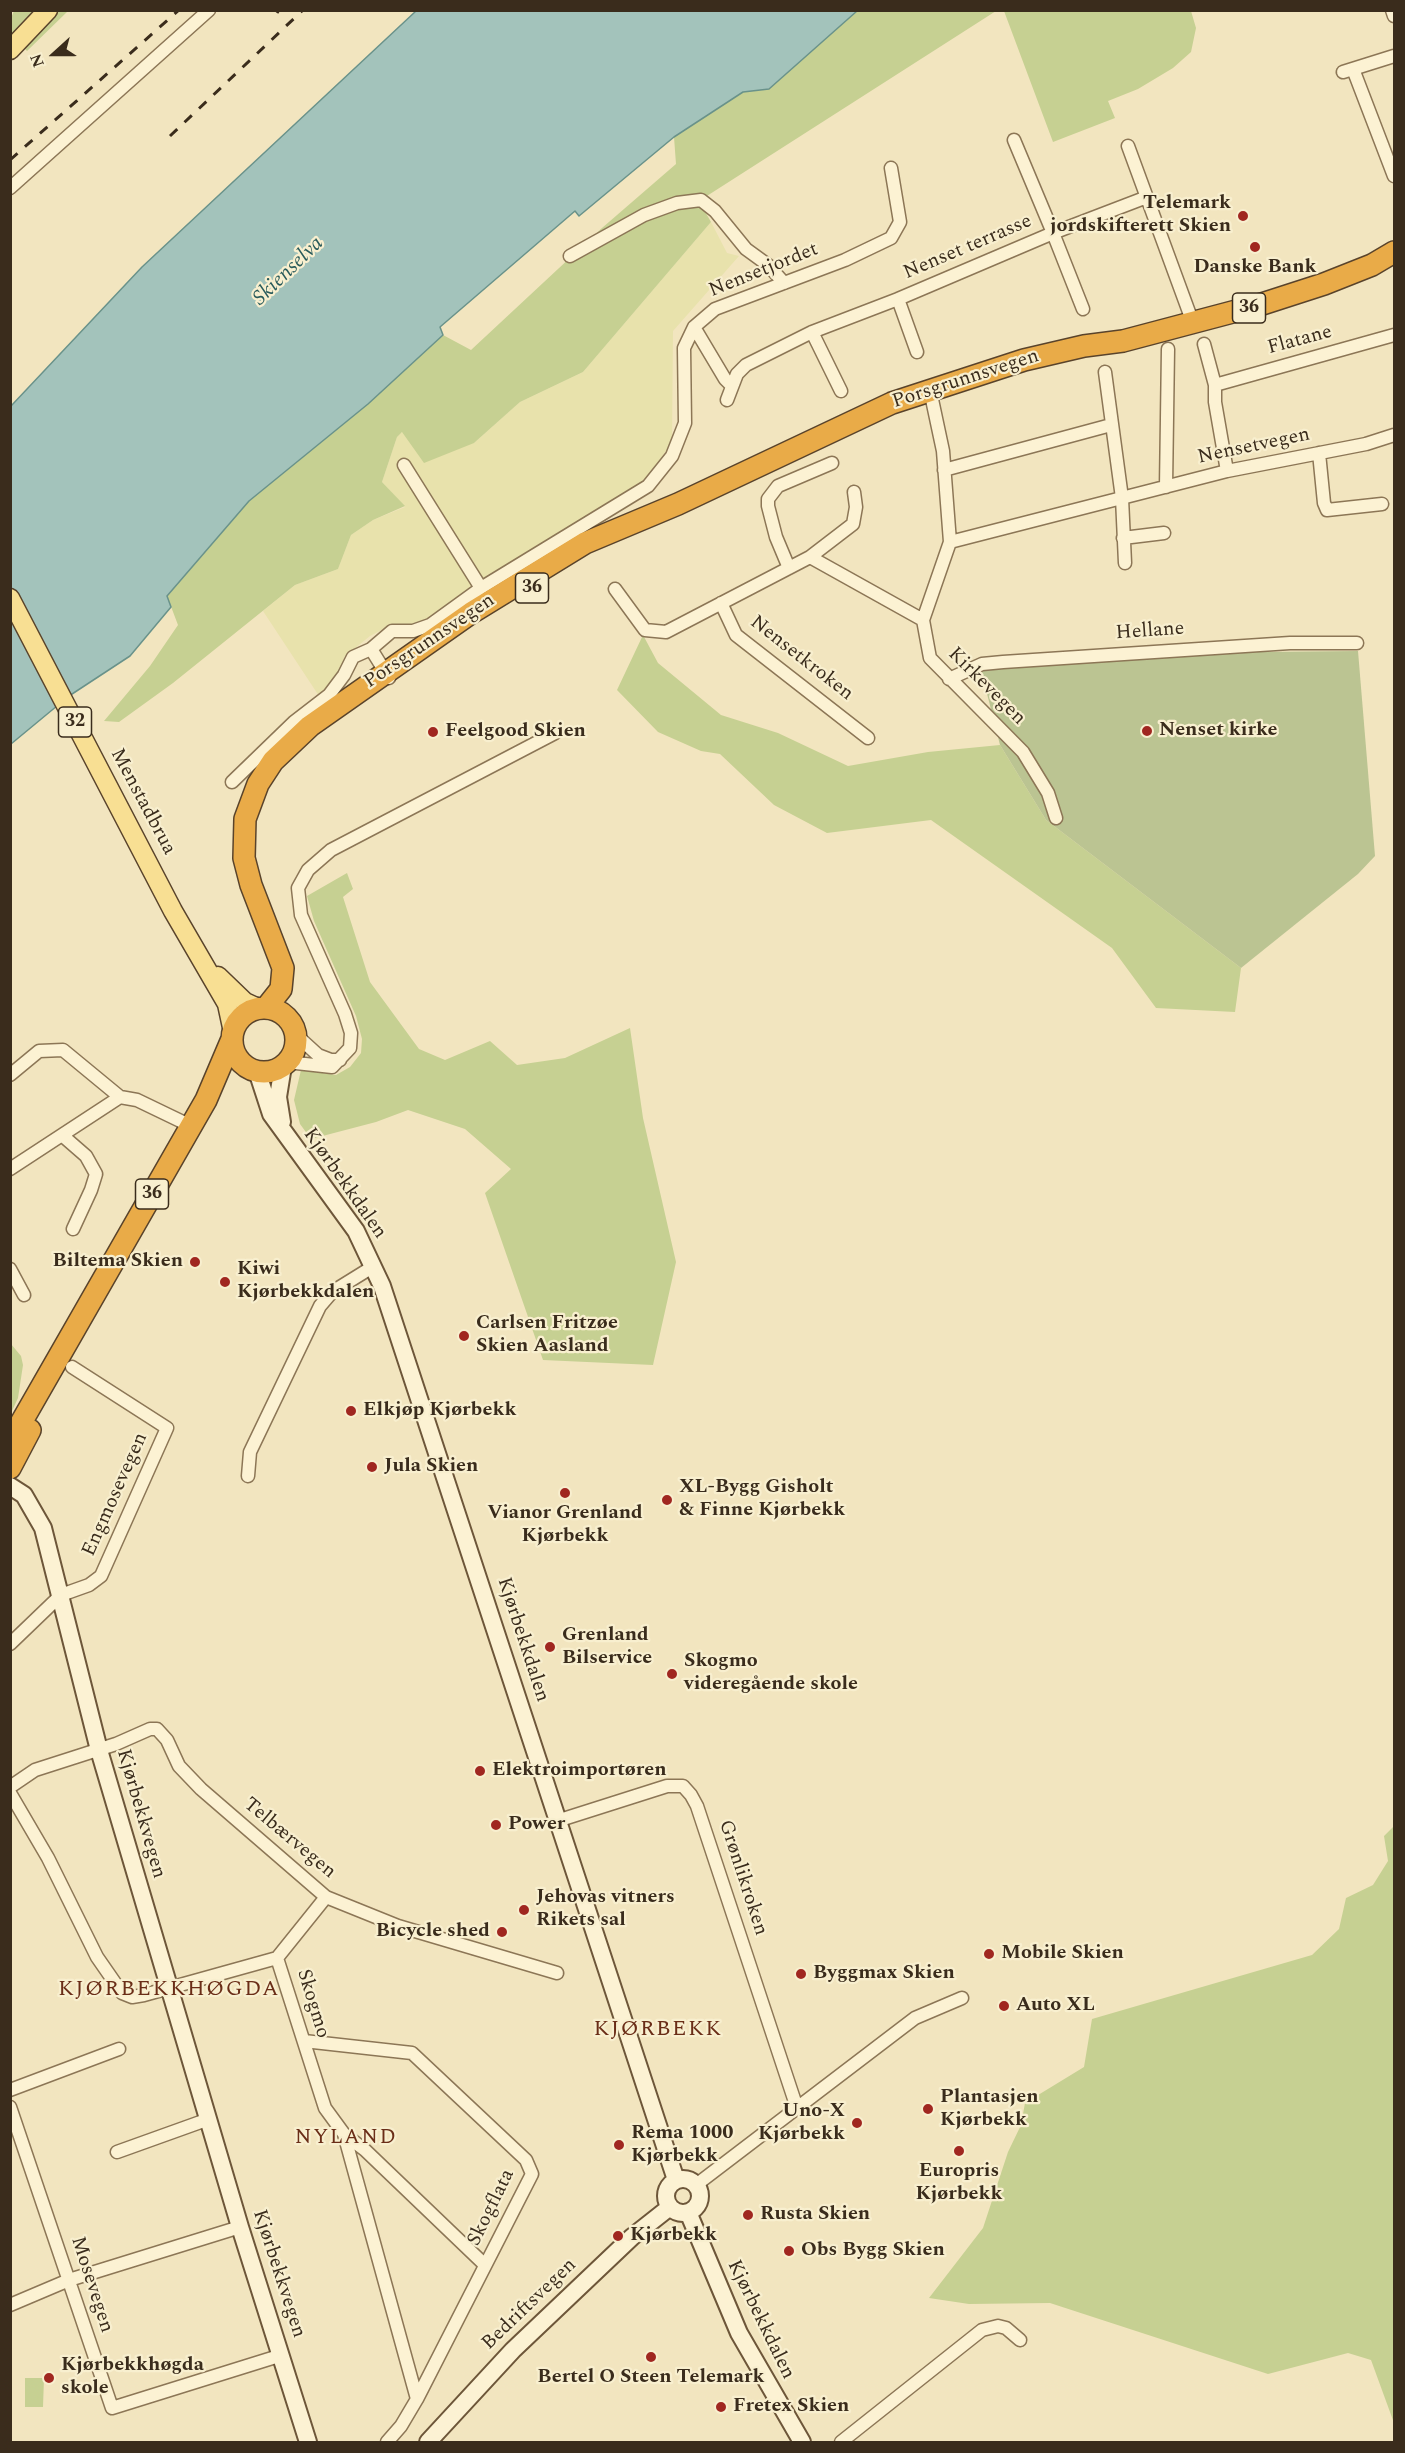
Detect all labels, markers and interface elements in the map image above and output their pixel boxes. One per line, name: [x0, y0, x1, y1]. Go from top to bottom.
north arrow: [24, 24, 84, 84]
text: N: [24, 50, 51, 71]
place label: Telemark jordskifterett Skien: [1050, 192, 1231, 239]
marker: Telemark jordskifterett Skien: [1236, 209, 1250, 223]
street label: Nenset terrasse: [900, 210, 1036, 286]
water label: Skienselva: [248, 232, 330, 312]
street label: Nensetjordet: [706, 238, 822, 304]
marker: Danske Bank: [1248, 240, 1262, 254]
place label: Danske Bank: [1193, 256, 1317, 280]
road number: 36: [1232, 293, 1266, 323]
street label: Flatane: [1265, 321, 1335, 361]
street label: Porsgrunnsvegen: [890, 345, 1042, 415]
street label: Nensetvegen: [1196, 423, 1312, 471]
road number: 36: [516, 573, 548, 603]
street label: Porsgrunnsvegen: [360, 589, 500, 695]
street label: Nensetkroken: [744, 611, 858, 707]
street label: Hellane: [1115, 618, 1185, 646]
street label: Kirkevegen: [942, 643, 1030, 731]
road number: 32: [58, 707, 92, 737]
place label: Nenset kirke: [1159, 719, 1277, 743]
place label: Feelgood Skien: [445, 720, 586, 744]
marker: Nenset kirke: [1140, 724, 1154, 738]
marker: Feelgood Skien: [426, 725, 440, 739]
street label: Menstadbrua: [104, 745, 180, 859]
street label: Kjørbekkdalen: [297, 1124, 391, 1244]
road number: 36: [136, 1179, 168, 1209]
place label: Biltema Skien: [53, 1250, 183, 1274]
marker: Biltema Skien: [188, 1255, 202, 1269]
place label: Kiwi Kjørbekkdalen: [237, 1258, 374, 1305]
marker: Kiwi Kjørbekkdalen: [218, 1275, 232, 1289]
place label: Carlsen Fritzøe Skien Aasland: [476, 1312, 618, 1359]
marker: Carlsen Fritzøe Skien Aasland: [457, 1329, 471, 1343]
place label: Elkjøp Kjørbekk: [363, 1399, 516, 1423]
marker: Elkjøp Kjørbekk: [344, 1404, 358, 1418]
street label: Engmosevegen: [78, 1429, 154, 1561]
place label: Jula Skien: [384, 1455, 478, 1479]
marker: Jula Skien: [365, 1460, 379, 1474]
place label: XL-Bygg Gisholt & Finne Kjørbekk: [679, 1476, 845, 1523]
marker: Vianor Grenland Kjørbekk: [558, 1486, 572, 1500]
marker: XL-Bygg Gisholt & Finne Kjørbekk: [660, 1493, 674, 1507]
place label: Vianor Grenland Kjørbekk: [487, 1502, 643, 1549]
street label: Kjørbekkdalen: [491, 1575, 553, 1705]
place label: Grenland Bilservice: [562, 1624, 652, 1671]
marker: Grenland Bilservice: [543, 1640, 557, 1654]
place label: Skogmo videregående skole: [684, 1650, 858, 1697]
marker: Skogmo videregående skole: [665, 1667, 679, 1681]
street label: Kjørbekkvegen: [110, 1747, 170, 1881]
place label: Elektroimportøren: [492, 1759, 667, 1783]
marker: Elektroimportøren: [473, 1764, 487, 1778]
street label: Telbærvegen: [238, 1793, 340, 1885]
place label: Power: [508, 1813, 565, 1837]
street label: Grønlikroken: [712, 1817, 772, 1939]
marker: Power: [489, 1818, 503, 1832]
place label: Jehovas vitners Rikets sal: [536, 1886, 675, 1933]
marker: Jehovas vitners Rikets sal: [517, 1903, 531, 1917]
place label: Bicycle shed: [376, 1920, 490, 1944]
marker: Bicycle shed: [495, 1925, 509, 1939]
place label: Mobile Skien: [1001, 1942, 1124, 1966]
marker: Mobile Skien: [982, 1947, 996, 1961]
place label: Byggmax Skien: [813, 1962, 955, 1986]
street label: Skogmo: [290, 1967, 334, 2041]
marker: Byggmax Skien: [794, 1967, 808, 1981]
district label: KJØRBEKKHØGDA: [58, 1978, 280, 2004]
place label: Auto XL: [1016, 1994, 1095, 2018]
marker: Auto XL: [997, 1999, 1011, 2013]
district label: KJØRBEKK: [593, 2018, 723, 2044]
place label: Plantasjen Kjørbekk: [940, 2086, 1038, 2133]
place label: Uno-X Kjørbekk: [758, 2100, 845, 2147]
marker: Plantasjen Kjørbekk: [921, 2102, 935, 2116]
marker: Uno-X Kjørbekk: [850, 2116, 864, 2130]
place label: Rema 1000 Kjørbekk: [631, 2122, 733, 2169]
district label: NYLAND: [295, 2126, 397, 2152]
marker: Rema 1000 Kjørbekk: [612, 2138, 626, 2152]
marker: Europris Kjørbekk: [952, 2144, 966, 2158]
place label: Europris Kjørbekk: [915, 2160, 1003, 2207]
street label: Skogflata: [463, 2166, 521, 2250]
place label: Rusta Skien: [760, 2203, 870, 2227]
street label: Kjørbekkvegen: [246, 2207, 310, 2341]
marker: Rusta Skien: [741, 2208, 755, 2222]
place label: Kjørbekk: [630, 2224, 717, 2248]
marker: Kjørbekk: [611, 2229, 625, 2243]
street label: Mosevegen: [64, 2234, 118, 2336]
place label: Obs Bygg Skien: [801, 2239, 945, 2263]
marker: Obs Bygg Skien: [782, 2244, 796, 2258]
street label: Bedriftsvegen: [478, 2254, 582, 2356]
street label: Kjørbekkdalen: [721, 2256, 799, 2384]
marker: Bertel O Steen Telemark: [644, 2350, 658, 2364]
place label: Kjørbekkhøgda skole: [61, 2354, 204, 2401]
place label: Bertel O Steen Telemark: [537, 2366, 765, 2390]
marker: Kjørbekkhøgda skole: [42, 2371, 56, 2385]
place label: Fretex Skien: [733, 2395, 849, 2419]
marker: Fretex Skien: [714, 2400, 728, 2414]

